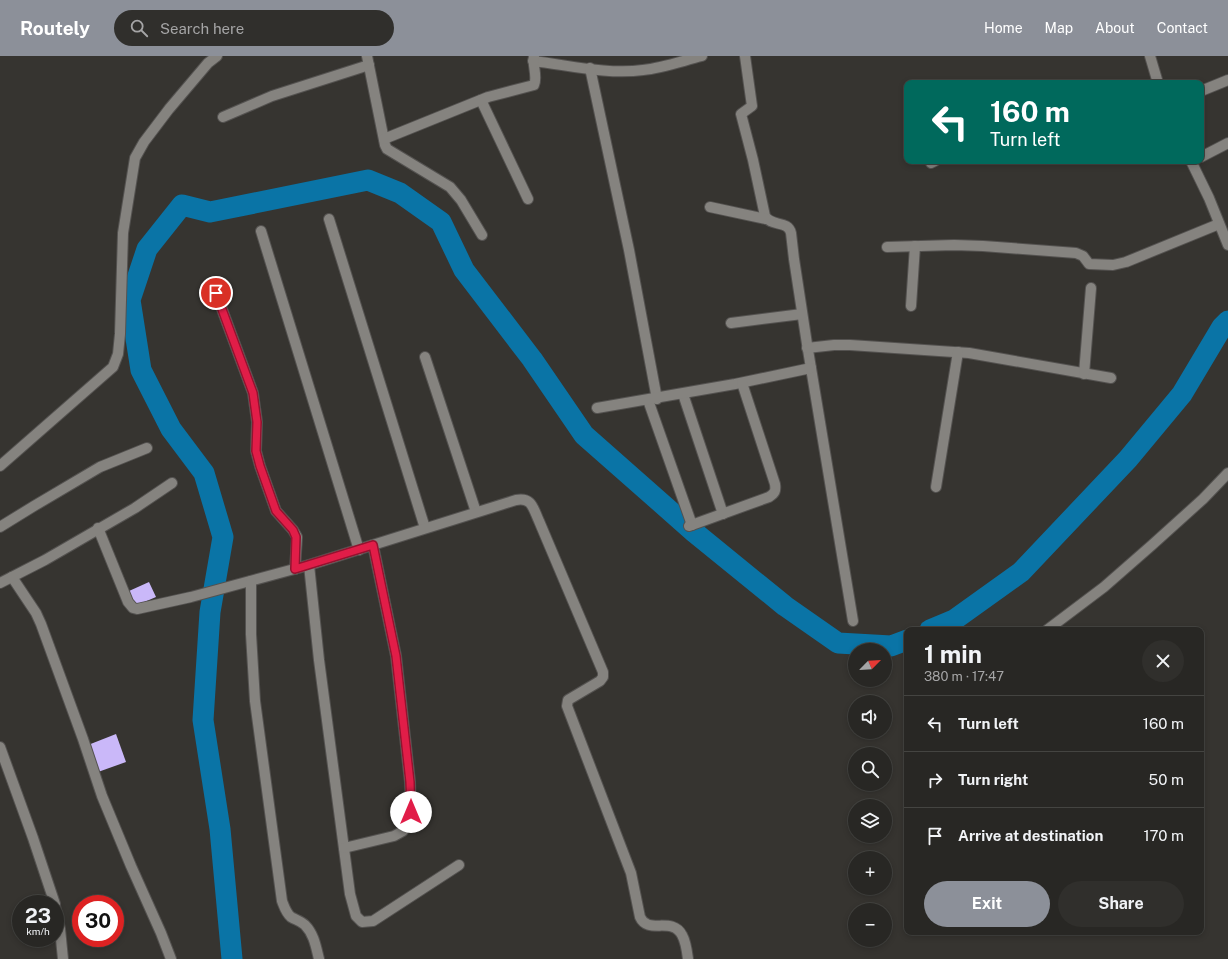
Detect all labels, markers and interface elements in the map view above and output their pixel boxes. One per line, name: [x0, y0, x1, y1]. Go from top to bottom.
search box: [114, 10, 394, 46]
text: Routely: [20, 17, 90, 39]
icon: search: [128, 17, 150, 39]
text: Search here: [160, 20, 244, 37]
text: Home: [984, 20, 1023, 36]
text: Map: [1045, 20, 1073, 36]
text: About: [1095, 20, 1135, 36]
text: Contact: [1157, 20, 1208, 36]
text: 160 m: [990, 95, 1070, 128]
icon: left: [924, 96, 976, 148]
text: Turn left: [990, 129, 1060, 150]
pin: [199, 276, 233, 310]
icon: arrive: [205, 282, 227, 304]
text: 1 min: [924, 640, 982, 668]
button: close: [1142, 640, 1184, 682]
north arrow: [848, 643, 892, 687]
map controls: [848, 643, 892, 947]
text: 380 m · 17:47: [924, 669, 1004, 684]
button: sound: [848, 695, 892, 739]
icon: left: [924, 713, 946, 735]
text: Turn left: [958, 715, 1019, 732]
text: 160 m: [1143, 715, 1184, 732]
button: search: [848, 747, 892, 791]
icon: right: [924, 769, 946, 791]
text: Turn right: [958, 771, 1028, 788]
text: 50 m: [1149, 771, 1184, 788]
position arrow: [390, 791, 432, 833]
button: layers: [848, 799, 892, 843]
icon: arrive: [924, 825, 946, 847]
text: Arrive at destination: [958, 827, 1103, 844]
text: 170 m: [1143, 827, 1184, 844]
button: +: [848, 851, 892, 895]
button: Exit: [924, 881, 1050, 927]
button: Share: [1058, 881, 1184, 927]
speed limit sign: 30: [72, 895, 124, 947]
button: −: [848, 903, 892, 947]
text: 23: [25, 904, 51, 928]
text: km/h: [26, 925, 50, 937]

